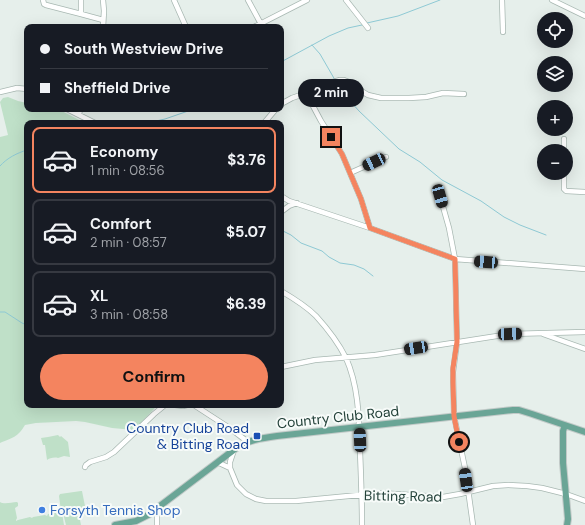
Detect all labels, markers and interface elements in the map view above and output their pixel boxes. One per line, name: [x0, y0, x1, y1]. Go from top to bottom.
map controls: [537, 12, 573, 180]
button: locate: [537, 12, 573, 48]
text: South Westview Drive: [64, 39, 224, 59]
button: layers: [537, 56, 573, 92]
text: Sheffield Drive: [64, 78, 170, 98]
callout: 2 min: [298, 79, 364, 107]
text: 2 min: [314, 84, 348, 101]
button: +: [537, 100, 573, 136]
route end: [322, 128, 340, 146]
icon: car: [42, 142, 78, 178]
text: Economy: [90, 142, 158, 162]
button: −: [537, 144, 573, 180]
text: $3.76: [227, 150, 266, 170]
car: [361, 151, 387, 173]
text: 1 min · 08:56: [90, 162, 165, 179]
car: [431, 183, 449, 209]
icon: car: [42, 214, 78, 250]
text: Comfort: [90, 214, 151, 234]
text: $5.07: [226, 222, 266, 242]
text: 2 min · 08:57: [90, 234, 167, 251]
car: [474, 255, 498, 269]
icon: car: [42, 286, 78, 322]
text: XL: [90, 286, 108, 306]
text: $6.39: [226, 294, 266, 314]
text: 3 min · 08:58: [90, 306, 168, 323]
car: [498, 328, 522, 340]
car: [403, 340, 429, 356]
button: Confirm: [40, 354, 268, 400]
street label: Country Club Road: [276, 402, 400, 432]
place label: Country Club Road & Bitting Road: [126, 419, 249, 453]
car: [354, 428, 366, 452]
marker: Country Club Road & Bitting Road: [252, 431, 262, 441]
route start: [450, 433, 468, 451]
car: [458, 467, 474, 493]
street label: Bitting Road: [364, 486, 442, 506]
place label: Forsyth Tennis Shop: [50, 501, 181, 519]
marker: Forsyth Tennis Shop: [37, 505, 47, 515]

